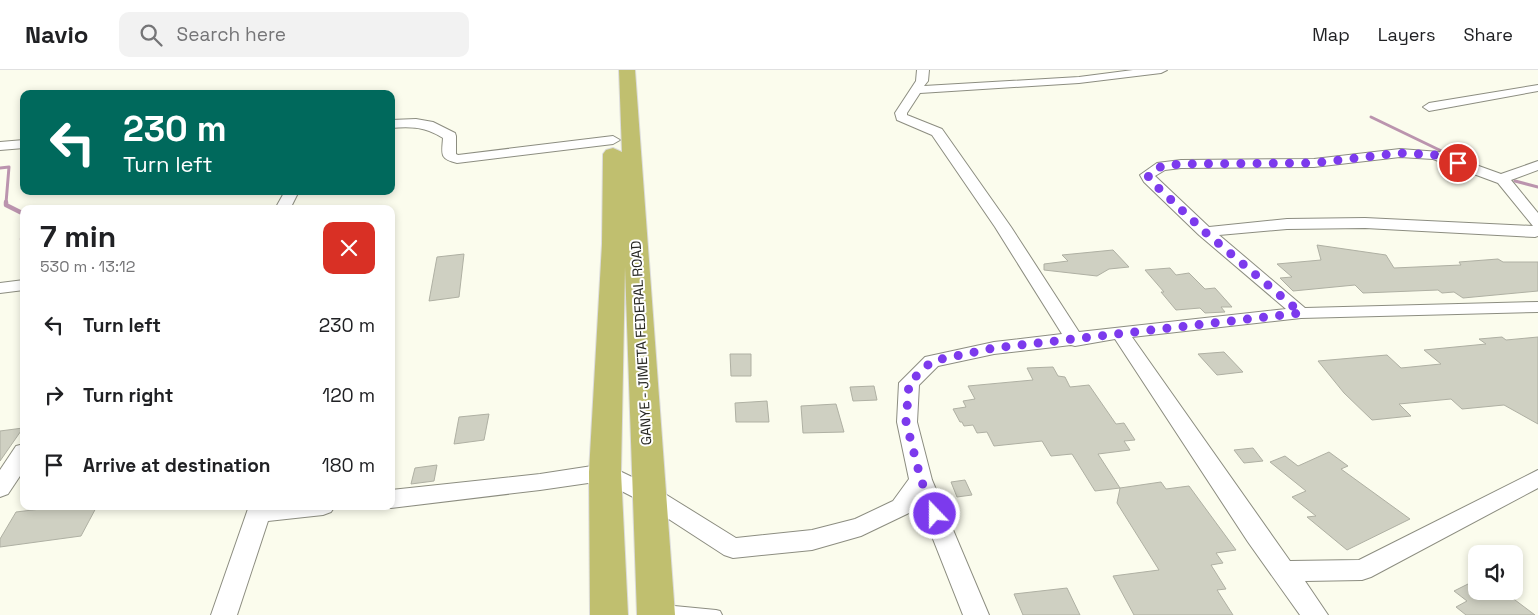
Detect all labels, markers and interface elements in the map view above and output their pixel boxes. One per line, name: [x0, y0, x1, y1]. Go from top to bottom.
search box: [119, 12, 469, 57]
text: Navio: [25, 19, 89, 50]
icon: search: [137, 21, 165, 49]
text: Search here: [177, 22, 286, 47]
text: Map: [1312, 23, 1350, 46]
text: Layers: [1378, 23, 1435, 46]
text: Share: [1463, 23, 1513, 46]
text: 230 m: [123, 107, 227, 151]
icon: left: [40, 110, 105, 175]
pin: [1437, 142, 1479, 184]
icon: arrive: [1444, 149, 1472, 177]
text: Turn left: [123, 150, 213, 178]
text: 7 min: [40, 217, 116, 256]
button: close: [323, 222, 375, 274]
street label: GANYE - JIMETA FEDERAL ROAD: [627, 240, 655, 446]
text: 530 m · 13:12: [40, 256, 135, 277]
icon: left: [40, 311, 68, 339]
text: Turn left: [83, 313, 161, 338]
text: 230 m: [319, 313, 375, 338]
icon: right: [40, 381, 68, 409]
text: Turn right: [83, 383, 173, 408]
text: 120 m: [322, 383, 375, 408]
icon: arrive: [40, 451, 68, 479]
text: Arrive at destination: [83, 453, 271, 478]
text: 180 m: [322, 453, 375, 478]
position arrow: [908, 487, 960, 539]
map controls: [1468, 545, 1523, 600]
button: sound: [1468, 545, 1523, 600]

